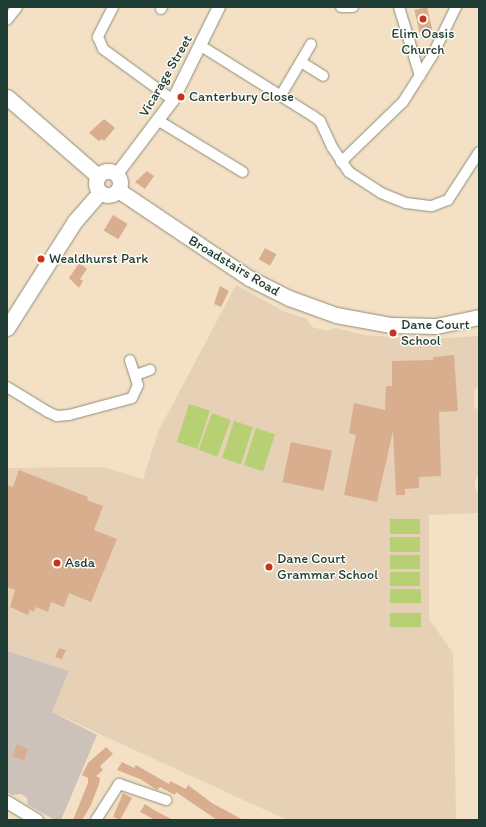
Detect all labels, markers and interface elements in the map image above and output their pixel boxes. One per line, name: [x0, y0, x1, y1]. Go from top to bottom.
marker: Elim Oasis Church: [418, 14, 428, 24]
place label: Elim Oasis Church: [391, 26, 455, 58]
street label: Vicarage Street: [136, 32, 196, 120]
place label: Canterbury Close: [189, 89, 294, 105]
marker: Canterbury Close: [176, 92, 186, 102]
street label: Broadstairs Road: [185, 232, 283, 300]
place label: Wealdhurst Park: [49, 251, 148, 267]
marker: Wealdhurst Park: [36, 254, 46, 264]
place label: Dane Court School: [401, 317, 470, 350]
marker: Dane Court School: [388, 328, 398, 338]
place label: Dane Court Grammar School: [277, 551, 378, 584]
place label: Asda: [65, 555, 95, 571]
marker: Asda: [52, 558, 62, 568]
marker: Dane Court Grammar School: [264, 562, 274, 572]

